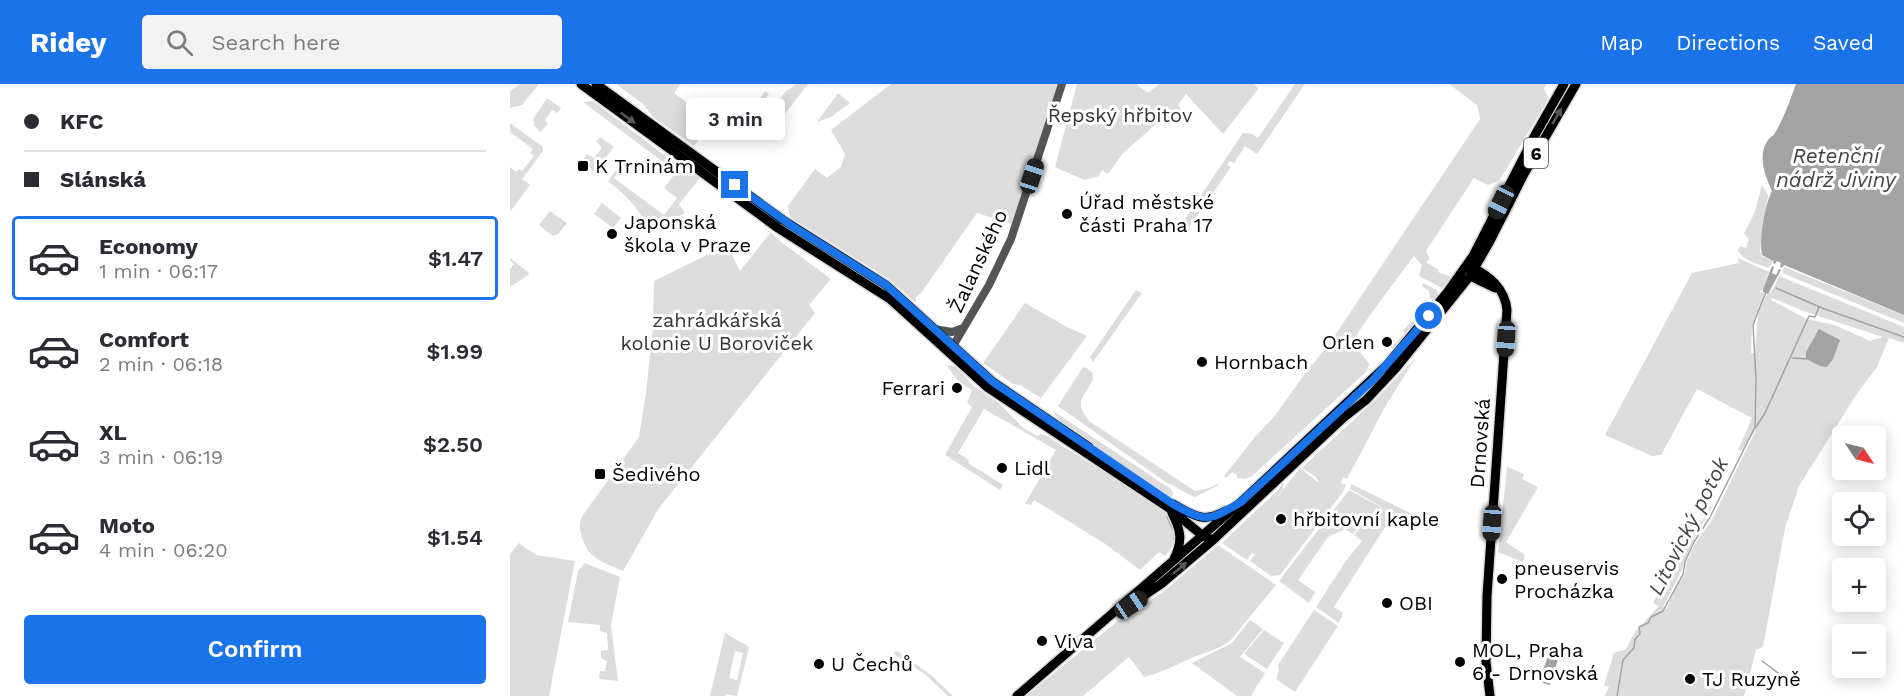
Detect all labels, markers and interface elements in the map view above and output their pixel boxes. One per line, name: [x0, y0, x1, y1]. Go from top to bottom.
search box: [142, 15, 562, 69]
text: Ridey: [30, 26, 106, 59]
icon: search: [163, 26, 196, 59]
text: Search here: [211, 30, 340, 55]
text: Map: [1600, 30, 1643, 55]
text: Directions: [1676, 30, 1780, 55]
text: Saved: [1813, 30, 1874, 55]
callout: 3 min: [686, 98, 784, 140]
park label: Řepský hřbitov: [1048, 103, 1193, 127]
text: 3 min: [708, 107, 763, 131]
one-way arrow: [1551, 108, 1562, 124]
text: KFC: [60, 109, 104, 134]
one-way arrow: [620, 112, 635, 124]
road number: 6: [1524, 138, 1548, 168]
water label: Retenční nádrž Jiviny: [1776, 143, 1897, 192]
place label: K Trninám: [595, 154, 693, 178]
car: [1018, 156, 1046, 196]
marker: K Trninám: [576, 159, 590, 173]
text: Slánská: [60, 167, 146, 192]
route end: [721, 171, 748, 198]
car: [1485, 182, 1517, 222]
place label: Úřad městské části Praha 17: [1079, 190, 1214, 237]
street label: Žalanského: [944, 206, 1012, 316]
marker: Úřad městské části Praha 17: [1060, 207, 1074, 221]
place label: Japonská škola v Praze: [624, 210, 751, 257]
marker: Japonská škola v Praze: [605, 227, 619, 241]
icon: car: [27, 231, 81, 285]
text: Economy: [99, 234, 198, 259]
text: $1.47: [428, 246, 483, 271]
text: 1 min · 06:17: [99, 259, 218, 283]
route start: [1415, 302, 1442, 329]
park label: zahrádkářská kolonie U Boroviček: [621, 308, 813, 355]
car: [1496, 320, 1516, 358]
icon: car: [27, 324, 81, 378]
text: Comfort: [99, 327, 189, 352]
place label: Orlen: [1322, 330, 1375, 354]
marker: Orlen: [1380, 335, 1394, 349]
text: $1.99: [427, 339, 483, 364]
place label: Hornbach: [1214, 350, 1309, 374]
text: 2 min · 06:18: [99, 352, 223, 376]
marker: Hornbach: [1195, 355, 1209, 369]
place label: Ferrari: [882, 376, 945, 400]
marker: Ferrari: [950, 381, 964, 395]
street label: Drnovská: [1465, 397, 1495, 489]
icon: car: [27, 417, 81, 471]
text: XL: [99, 420, 127, 445]
north arrow: [1832, 426, 1886, 480]
map controls: [1832, 426, 1886, 678]
text: $2.50: [423, 432, 483, 457]
text: 3 min · 06:19: [99, 445, 223, 469]
water label: Litovický potok: [1643, 452, 1734, 599]
place label: Lidl: [1014, 456, 1050, 480]
marker: Lidl: [995, 461, 1009, 475]
place label: Šedivého: [612, 462, 701, 486]
marker: Šedivého: [593, 467, 607, 481]
button: locate: [1832, 492, 1886, 546]
car: [1482, 504, 1502, 542]
place label: hřbitovní kaple: [1293, 507, 1439, 531]
icon: car: [27, 510, 81, 564]
marker: hřbitovní kaple: [1274, 512, 1288, 526]
text: Moto: [99, 513, 155, 538]
text: $1.54: [427, 525, 483, 550]
text: 4 min · 06:20: [99, 538, 228, 562]
place label: pneuservis Procházka: [1514, 556, 1619, 603]
button: +: [1832, 558, 1886, 612]
one-way arrow: [1172, 561, 1188, 574]
marker: pneuservis Procházka: [1495, 572, 1509, 586]
car: [1111, 587, 1151, 623]
place label: OBI: [1399, 591, 1433, 615]
marker: OBI: [1380, 596, 1394, 610]
button: Confirm: [24, 615, 486, 684]
button: −: [1832, 624, 1886, 678]
place label: Viva: [1054, 629, 1094, 653]
marker: Viva: [1035, 634, 1049, 648]
place label: MOL, Praha 6 - Drnovská: [1472, 638, 1598, 685]
place label: U Čechů: [831, 652, 913, 676]
marker: MOL, Praha 6 - Drnovská: [1453, 655, 1467, 669]
marker: U Čechů: [812, 657, 826, 671]
place label: TJ Ruzyně: [1702, 667, 1801, 691]
marker: TJ Ruzyně: [1683, 672, 1697, 686]

